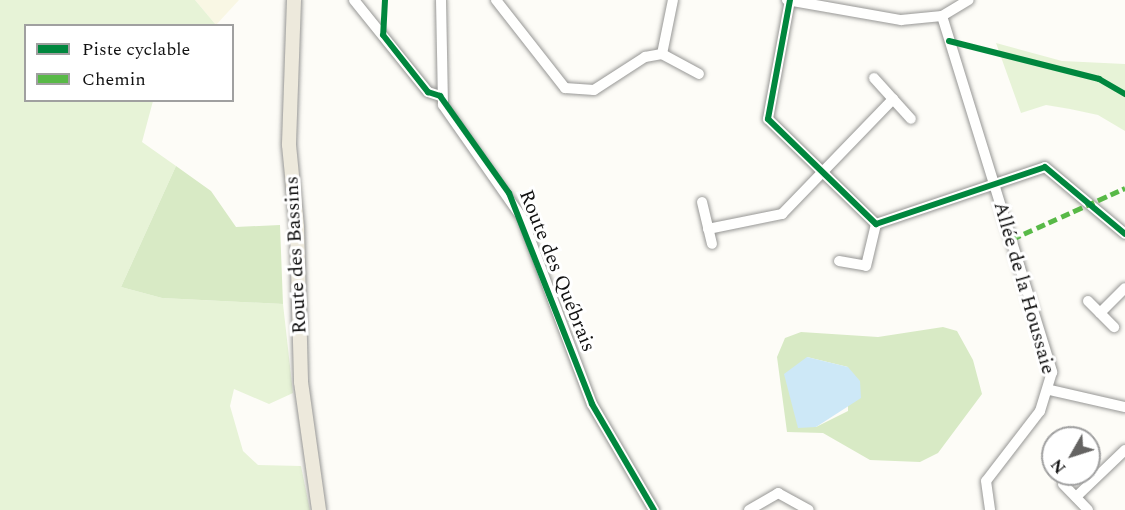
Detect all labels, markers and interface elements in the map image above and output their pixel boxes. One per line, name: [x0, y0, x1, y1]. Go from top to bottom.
legend: [24, 24, 234, 102]
text: Piste cyclable: [82, 36, 190, 63]
text: Chemin: [82, 66, 146, 93]
street label: Route des Bassins: [280, 175, 312, 335]
street label: Route des Québrais: [514, 187, 600, 355]
street label: Allée de la Houssaie: [988, 199, 1060, 377]
north arrow: [1041, 426, 1101, 486]
text: N: [1045, 453, 1072, 479]

